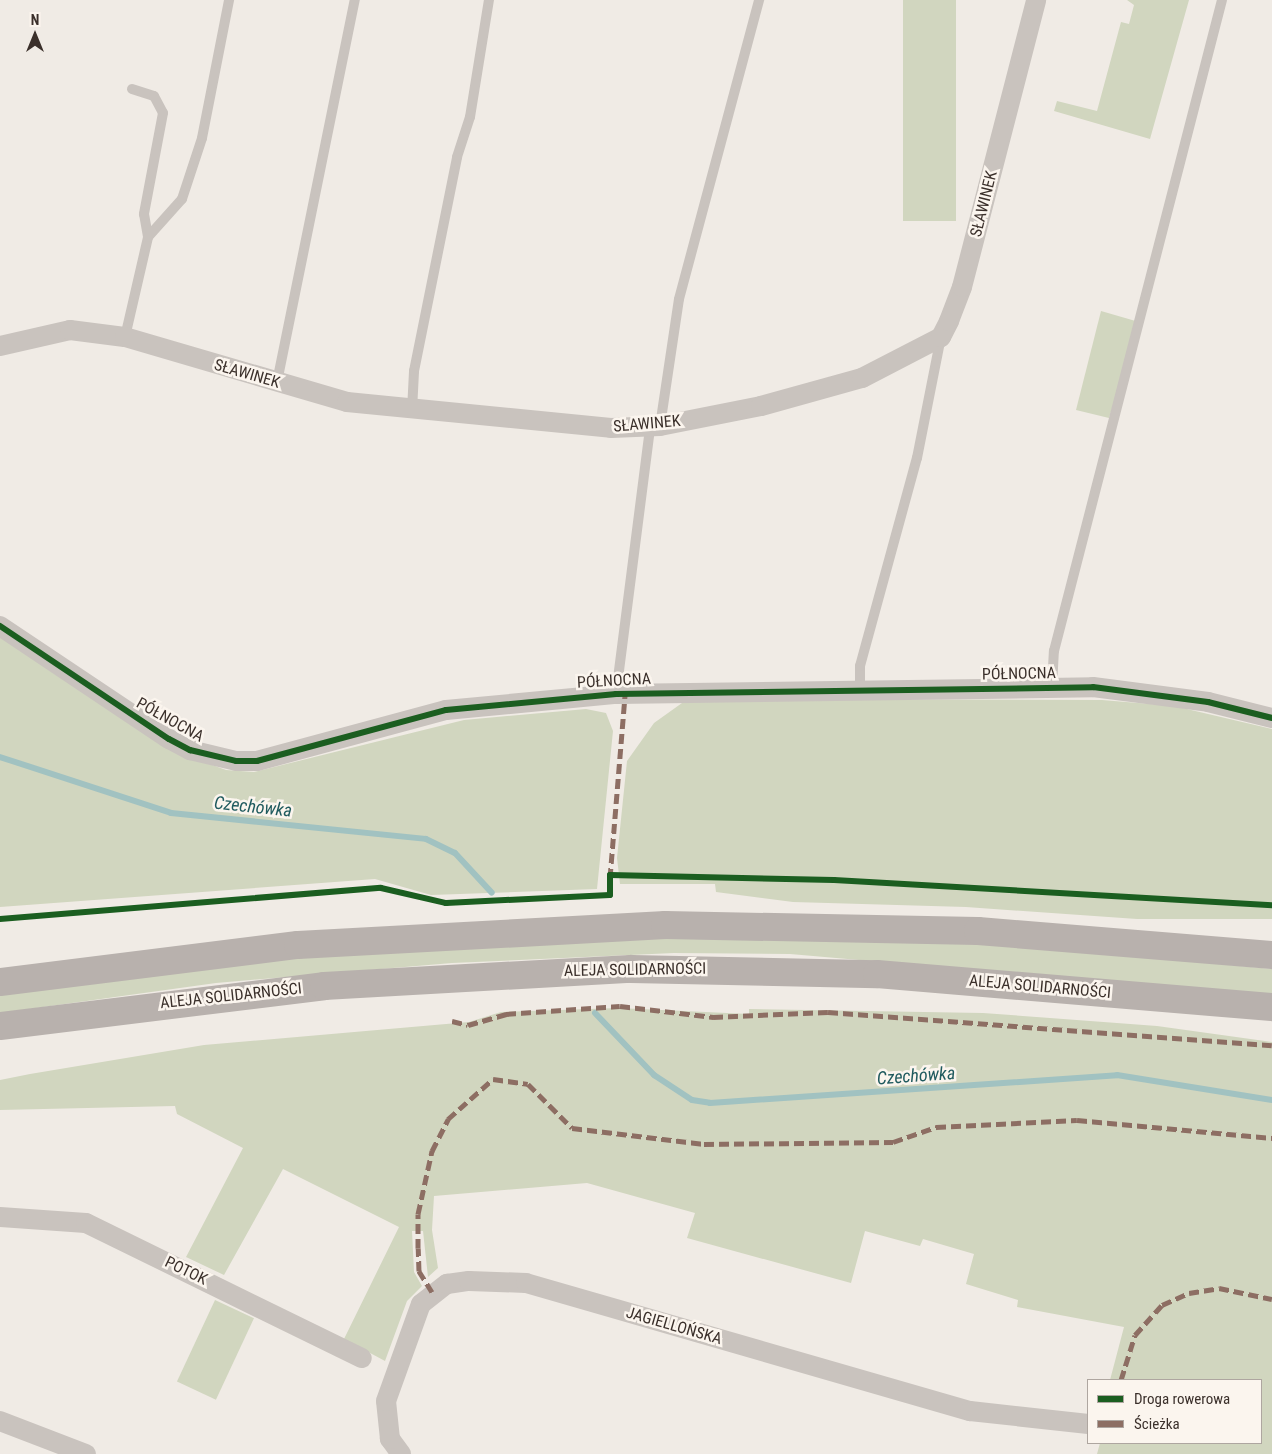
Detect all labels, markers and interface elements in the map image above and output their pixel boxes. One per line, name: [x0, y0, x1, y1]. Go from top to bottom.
north arrow: [10, 10, 60, 60]
text: N: [31, 12, 39, 28]
street label: SŁAWINEK: [967, 169, 1001, 239]
street label: SŁAWINEK: [212, 355, 282, 393]
street label: SŁAWINEK: [613, 412, 681, 436]
street label: PÓŁNOCNA: [982, 664, 1056, 684]
street label: PÓŁNOCNA: [577, 669, 651, 693]
street label: PÓŁNOCNA: [133, 694, 207, 746]
water label: Czechówka: [213, 792, 293, 822]
street label: ALEJA SOLIDARNOŚCI: [564, 959, 706, 981]
street label: ALEJA SOLIDARNOŚCI: [968, 971, 1112, 1003]
street label: ALEJA SOLIDARNOŚCI: [159, 979, 303, 1013]
water label: Czechówka: [876, 1062, 956, 1090]
street label: POTOK: [162, 1253, 210, 1289]
street label: JAGIELLOŃSKA: [624, 1303, 724, 1349]
legend: [1087, 1379, 1262, 1444]
text: Droga rowerowa: [1134, 1390, 1230, 1408]
text: Ścieżka: [1134, 1415, 1180, 1433]

